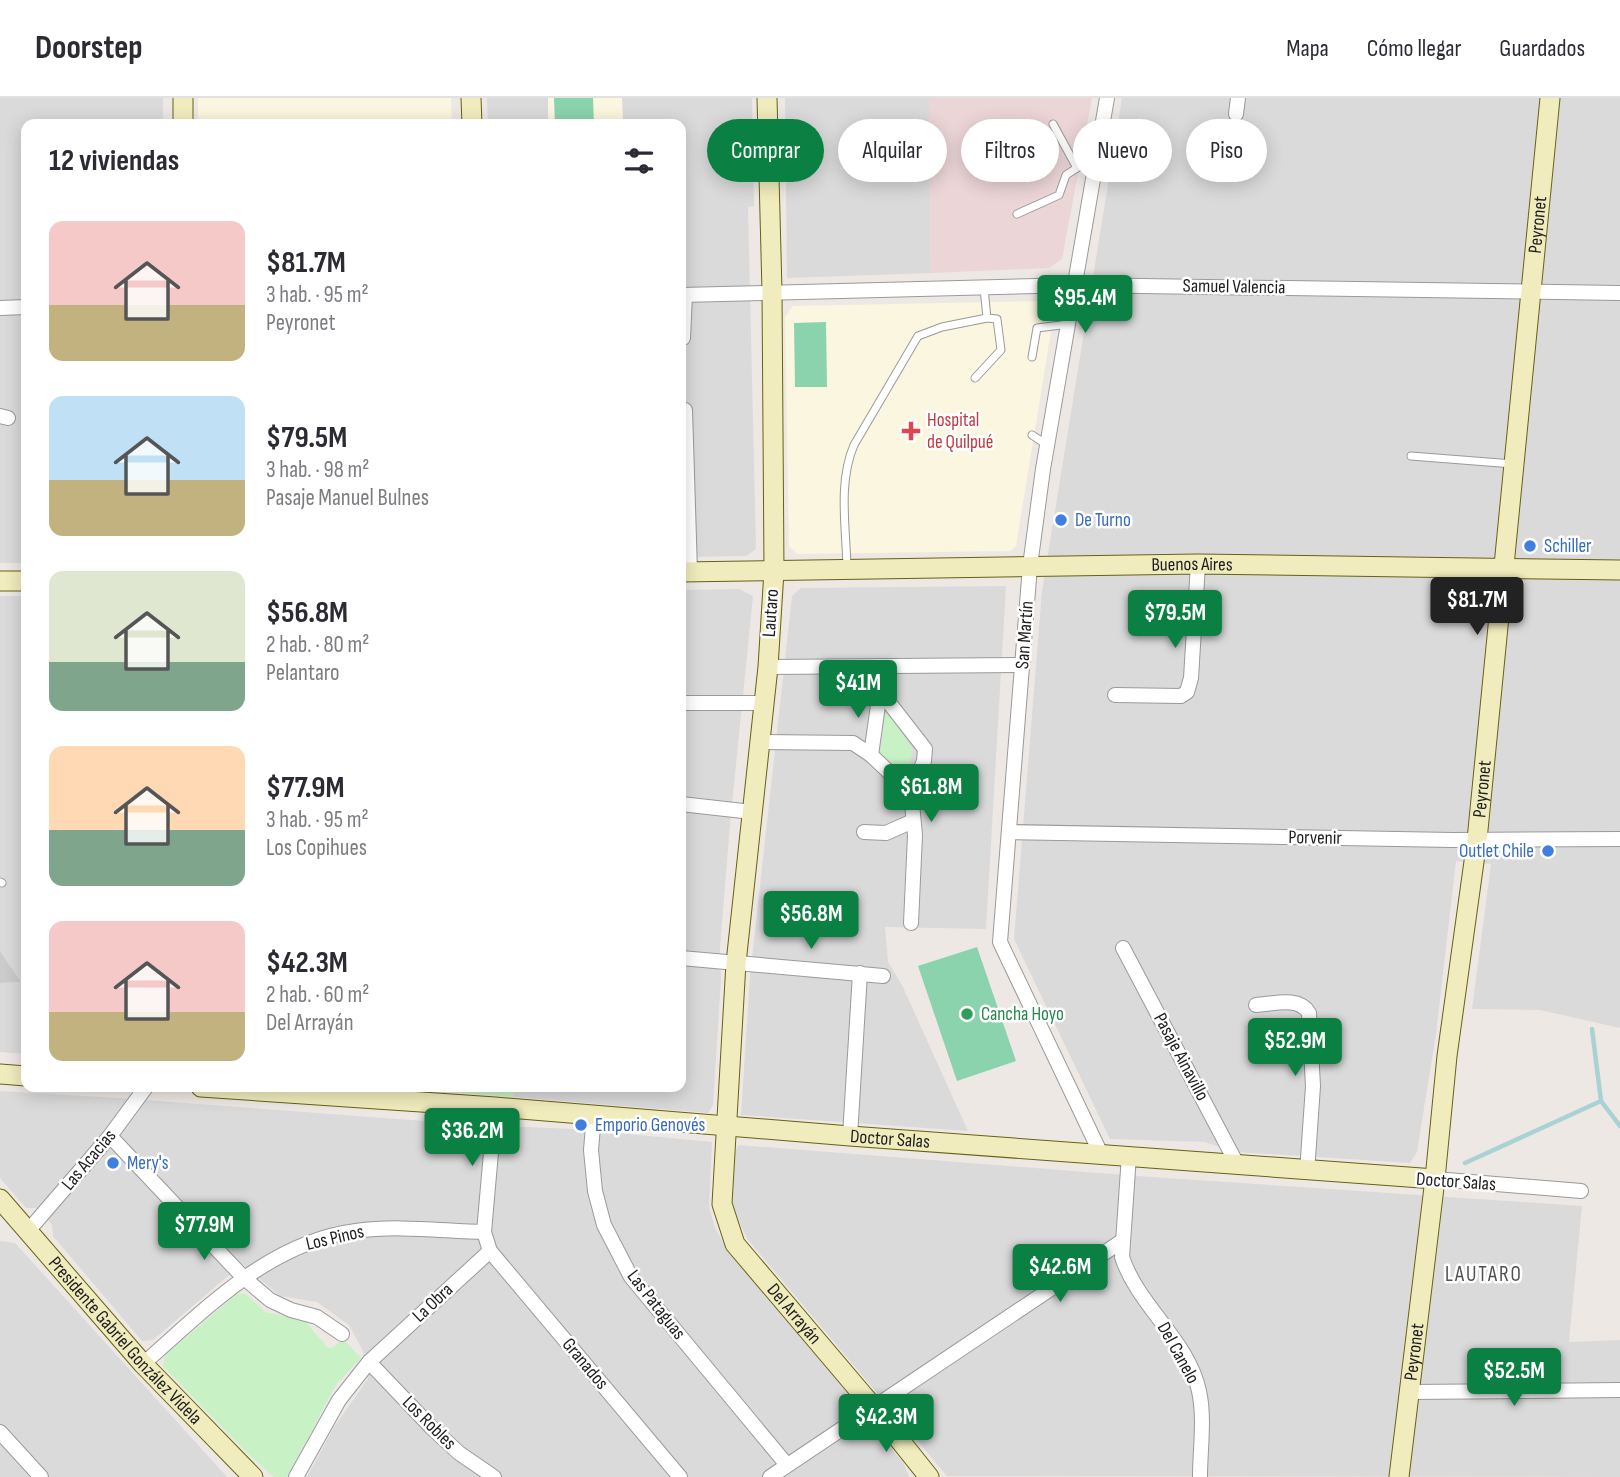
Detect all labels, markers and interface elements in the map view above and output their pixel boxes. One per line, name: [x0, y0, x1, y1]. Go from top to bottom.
text: Doorstep: [35, 28, 143, 68]
text: Mapa: [1286, 34, 1329, 63]
text: Cómo llegar: [1367, 34, 1461, 63]
text: Guardados: [1499, 34, 1585, 63]
chip: Comprar: [707, 119, 824, 182]
chip: Alquilar: [838, 119, 947, 182]
chip: Filtros: [961, 119, 1059, 182]
chip: Nuevo: [1073, 119, 1172, 182]
chip: Piso: [1186, 119, 1267, 182]
icon: filters: [620, 142, 658, 180]
text: 12 viviendas: [49, 143, 179, 179]
street label: Peyronet: [1523, 195, 1552, 255]
text: $81.7M: [266, 245, 346, 281]
icon: home: [105, 249, 189, 333]
pin: $95.4M: [1028, 275, 1142, 335]
street label: Samuel Valencia: [1182, 275, 1286, 299]
text: 3 hab. · 95 m²: [266, 281, 369, 309]
text: $95.4M: [1053, 284, 1117, 312]
text: Peyronet: [266, 309, 335, 337]
place label: Hospital de Quilpué: [927, 409, 993, 454]
text: $79.5M: [266, 420, 347, 456]
marker: Hospital de Quilpué: [901, 421, 921, 441]
icon: home: [105, 424, 189, 508]
text: 3 hab. · 98 m²: [266, 456, 369, 484]
text: Pasaje Manuel Bulnes: [266, 484, 429, 512]
place label: De Turno: [1075, 509, 1131, 532]
marker: De Turno: [1053, 512, 1069, 528]
place label: Schiller: [1544, 535, 1592, 558]
marker: Schiller: [1522, 538, 1538, 554]
street label: Buenos Aires: [1151, 552, 1233, 576]
pin: $81.7M: [1420, 578, 1534, 637]
text: $81.7M: [1446, 586, 1508, 614]
street label: Lautaro: [758, 588, 784, 638]
pin: $79.5M: [1118, 590, 1232, 650]
text: $56.8M: [266, 595, 348, 631]
icon: home: [105, 599, 189, 683]
text: $79.5M: [1144, 599, 1206, 627]
street label: San Martín: [1011, 600, 1039, 670]
text: 2 hab. · 80 m²: [266, 631, 369, 659]
text: Pelantaro: [266, 659, 340, 687]
pin: $41M: [817, 660, 899, 720]
text: $41M: [835, 669, 881, 697]
street label: Peyronet: [1468, 759, 1496, 819]
pin: $61.8M: [874, 764, 988, 824]
text: $77.9M: [266, 770, 344, 806]
text: $61.8M: [900, 773, 962, 801]
icon: home: [105, 774, 189, 858]
text: 3 hab. · 95 m²: [266, 806, 369, 834]
street label: Porvenir: [1288, 826, 1342, 850]
text: Los Copihues: [266, 834, 367, 862]
place label: Outlet Chile: [1459, 840, 1534, 863]
marker: Outlet Chile: [1540, 843, 1556, 859]
pin: $56.8M: [754, 892, 868, 951]
text: $56.8M: [780, 900, 842, 928]
text: $42.3M: [266, 945, 348, 981]
icon: home: [105, 949, 189, 1033]
text: 2 hab. · 60 m²: [266, 981, 369, 1009]
place label: Cancha Hoyo: [981, 1003, 1064, 1026]
marker: Cancha Hoyo: [959, 1006, 975, 1022]
text: Del Arrayán: [266, 1009, 354, 1037]
street label: Pasaje Ainavillo: [1148, 1009, 1214, 1105]
pin: $52.9M: [1238, 1018, 1352, 1078]
text: $52.9M: [1264, 1027, 1326, 1055]
pin: $36.2M: [415, 1108, 529, 1168]
place label: Emporio Genovés: [595, 1114, 706, 1137]
text: $36.2M: [441, 1117, 503, 1145]
marker: Emporio Genovés: [573, 1117, 589, 1133]
street label: Las Acacias: [57, 1125, 121, 1195]
street label: Doctor Salas: [849, 1125, 931, 1153]
place label: Mery's: [127, 1152, 169, 1175]
marker: Mery's: [105, 1155, 121, 1171]
street label: Doctor Salas: [1415, 1168, 1497, 1196]
pin: $77.9M: [147, 1202, 261, 1262]
text: $77.9M: [174, 1211, 234, 1239]
street label: Los Pinos: [304, 1220, 366, 1256]
pin: $42.6M: [1003, 1244, 1117, 1304]
street label: Presidente Gabriel González Videla: [44, 1252, 207, 1429]
text: $42.6M: [1029, 1253, 1091, 1281]
district label: LAUTARO: [1445, 1262, 1523, 1287]
street label: Las Pataguas: [622, 1266, 690, 1345]
street label: La Obra: [408, 1279, 458, 1327]
street label: Del Arrayán: [762, 1279, 826, 1349]
street label: Del Canelo: [1152, 1318, 1204, 1388]
street label: Peyronet: [1399, 1322, 1429, 1382]
street label: Granados: [557, 1334, 613, 1395]
pin: $52.5M: [1457, 1348, 1571, 1408]
text: $52.5M: [1483, 1357, 1545, 1385]
street label: Los Robles: [397, 1391, 461, 1455]
pin: $42.3M: [829, 1394, 943, 1454]
text: $42.3M: [855, 1403, 917, 1431]

